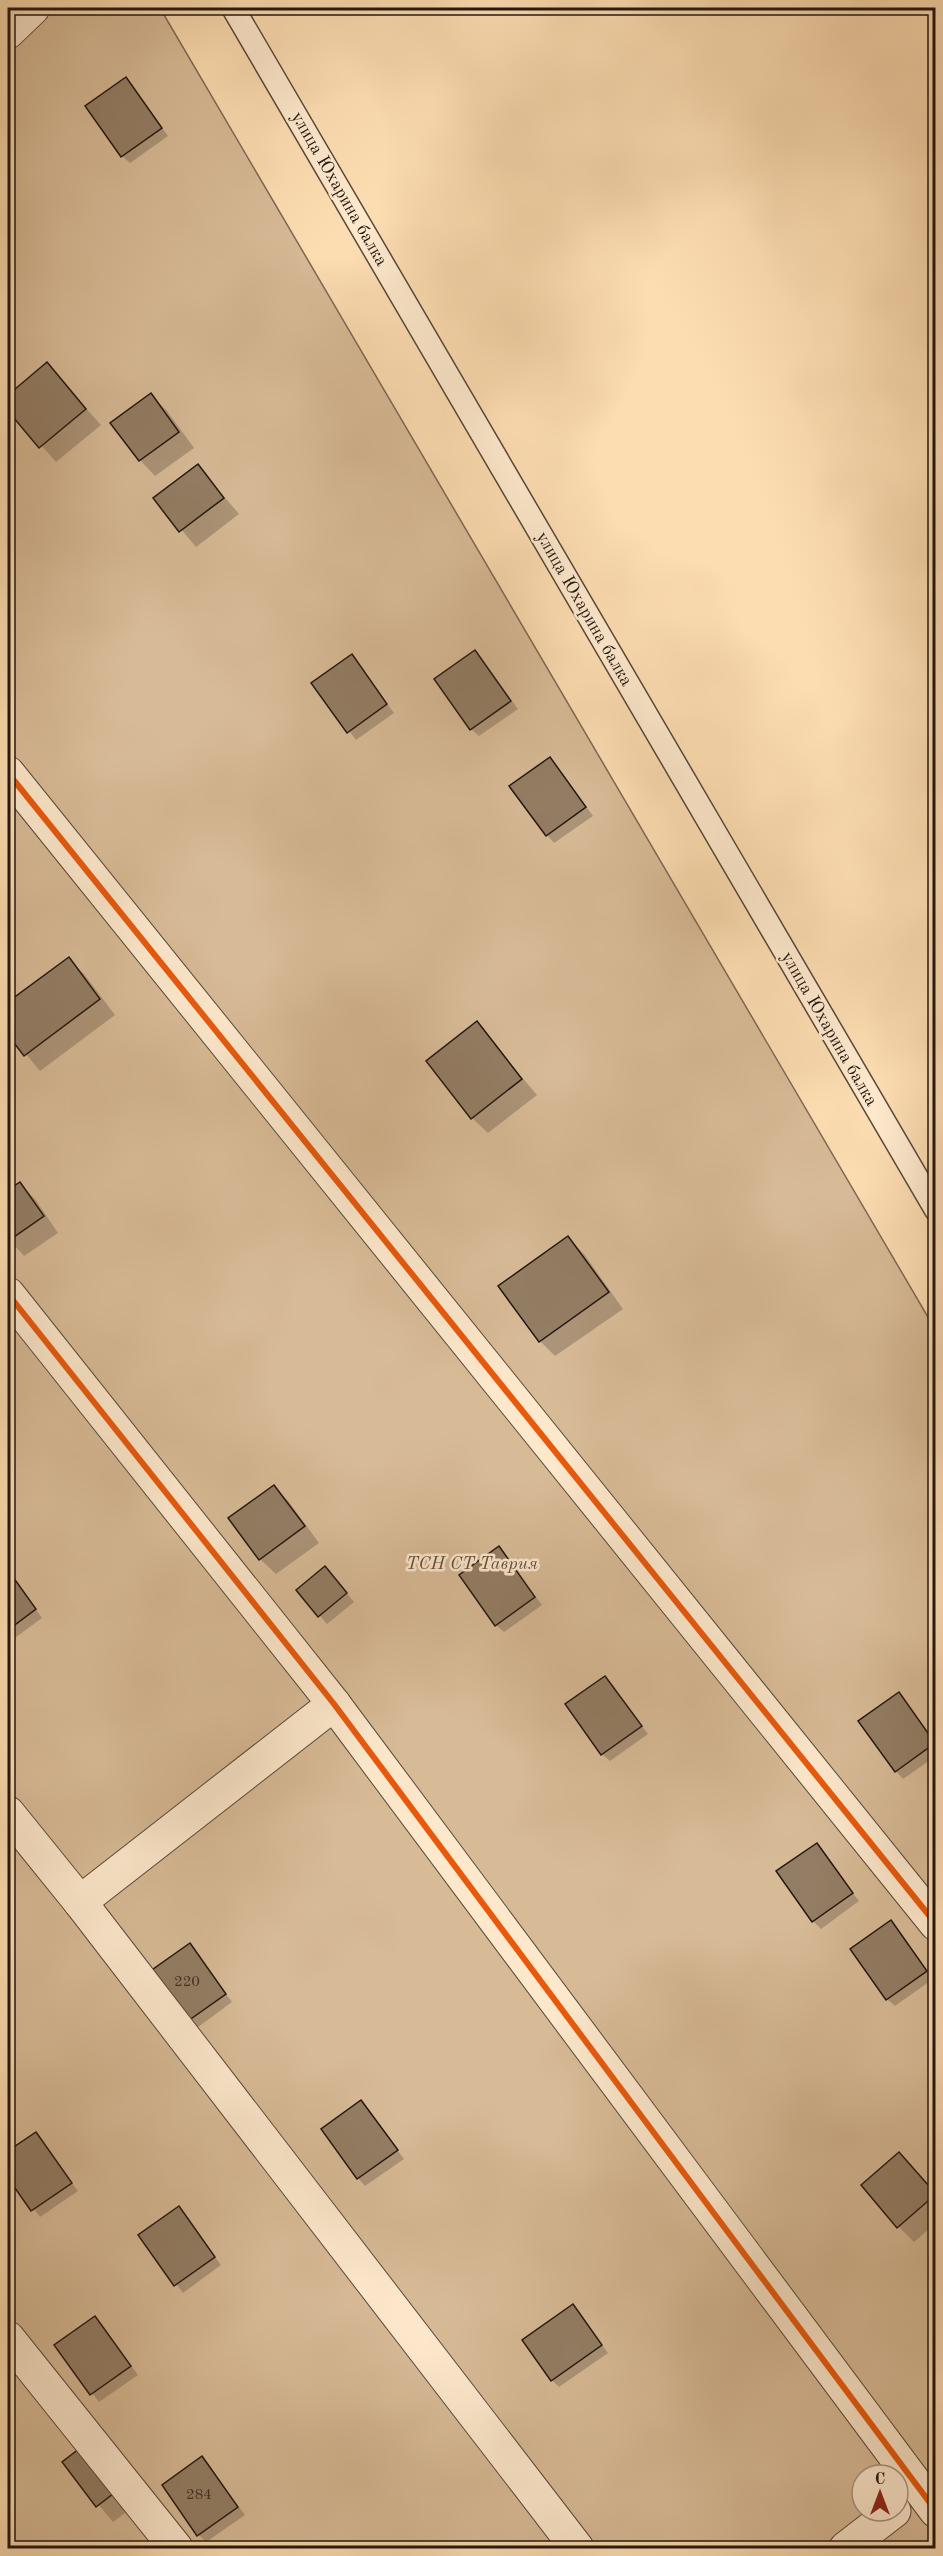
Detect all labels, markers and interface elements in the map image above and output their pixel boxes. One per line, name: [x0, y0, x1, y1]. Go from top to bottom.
street label: улица Юхарина балка: [287, 109, 391, 269]
street label: улица Юхарина балка: [532, 529, 636, 689]
street label: улица Юхарина балка: [777, 949, 881, 1109]
park label: ТСН СТ Таврия: [406, 1555, 538, 1573]
house number: 220: [174, 1975, 200, 1990]
north arrow: [850, 2463, 910, 2523]
text: С: [875, 2472, 885, 2488]
house number: 284: [186, 2488, 212, 2503]

